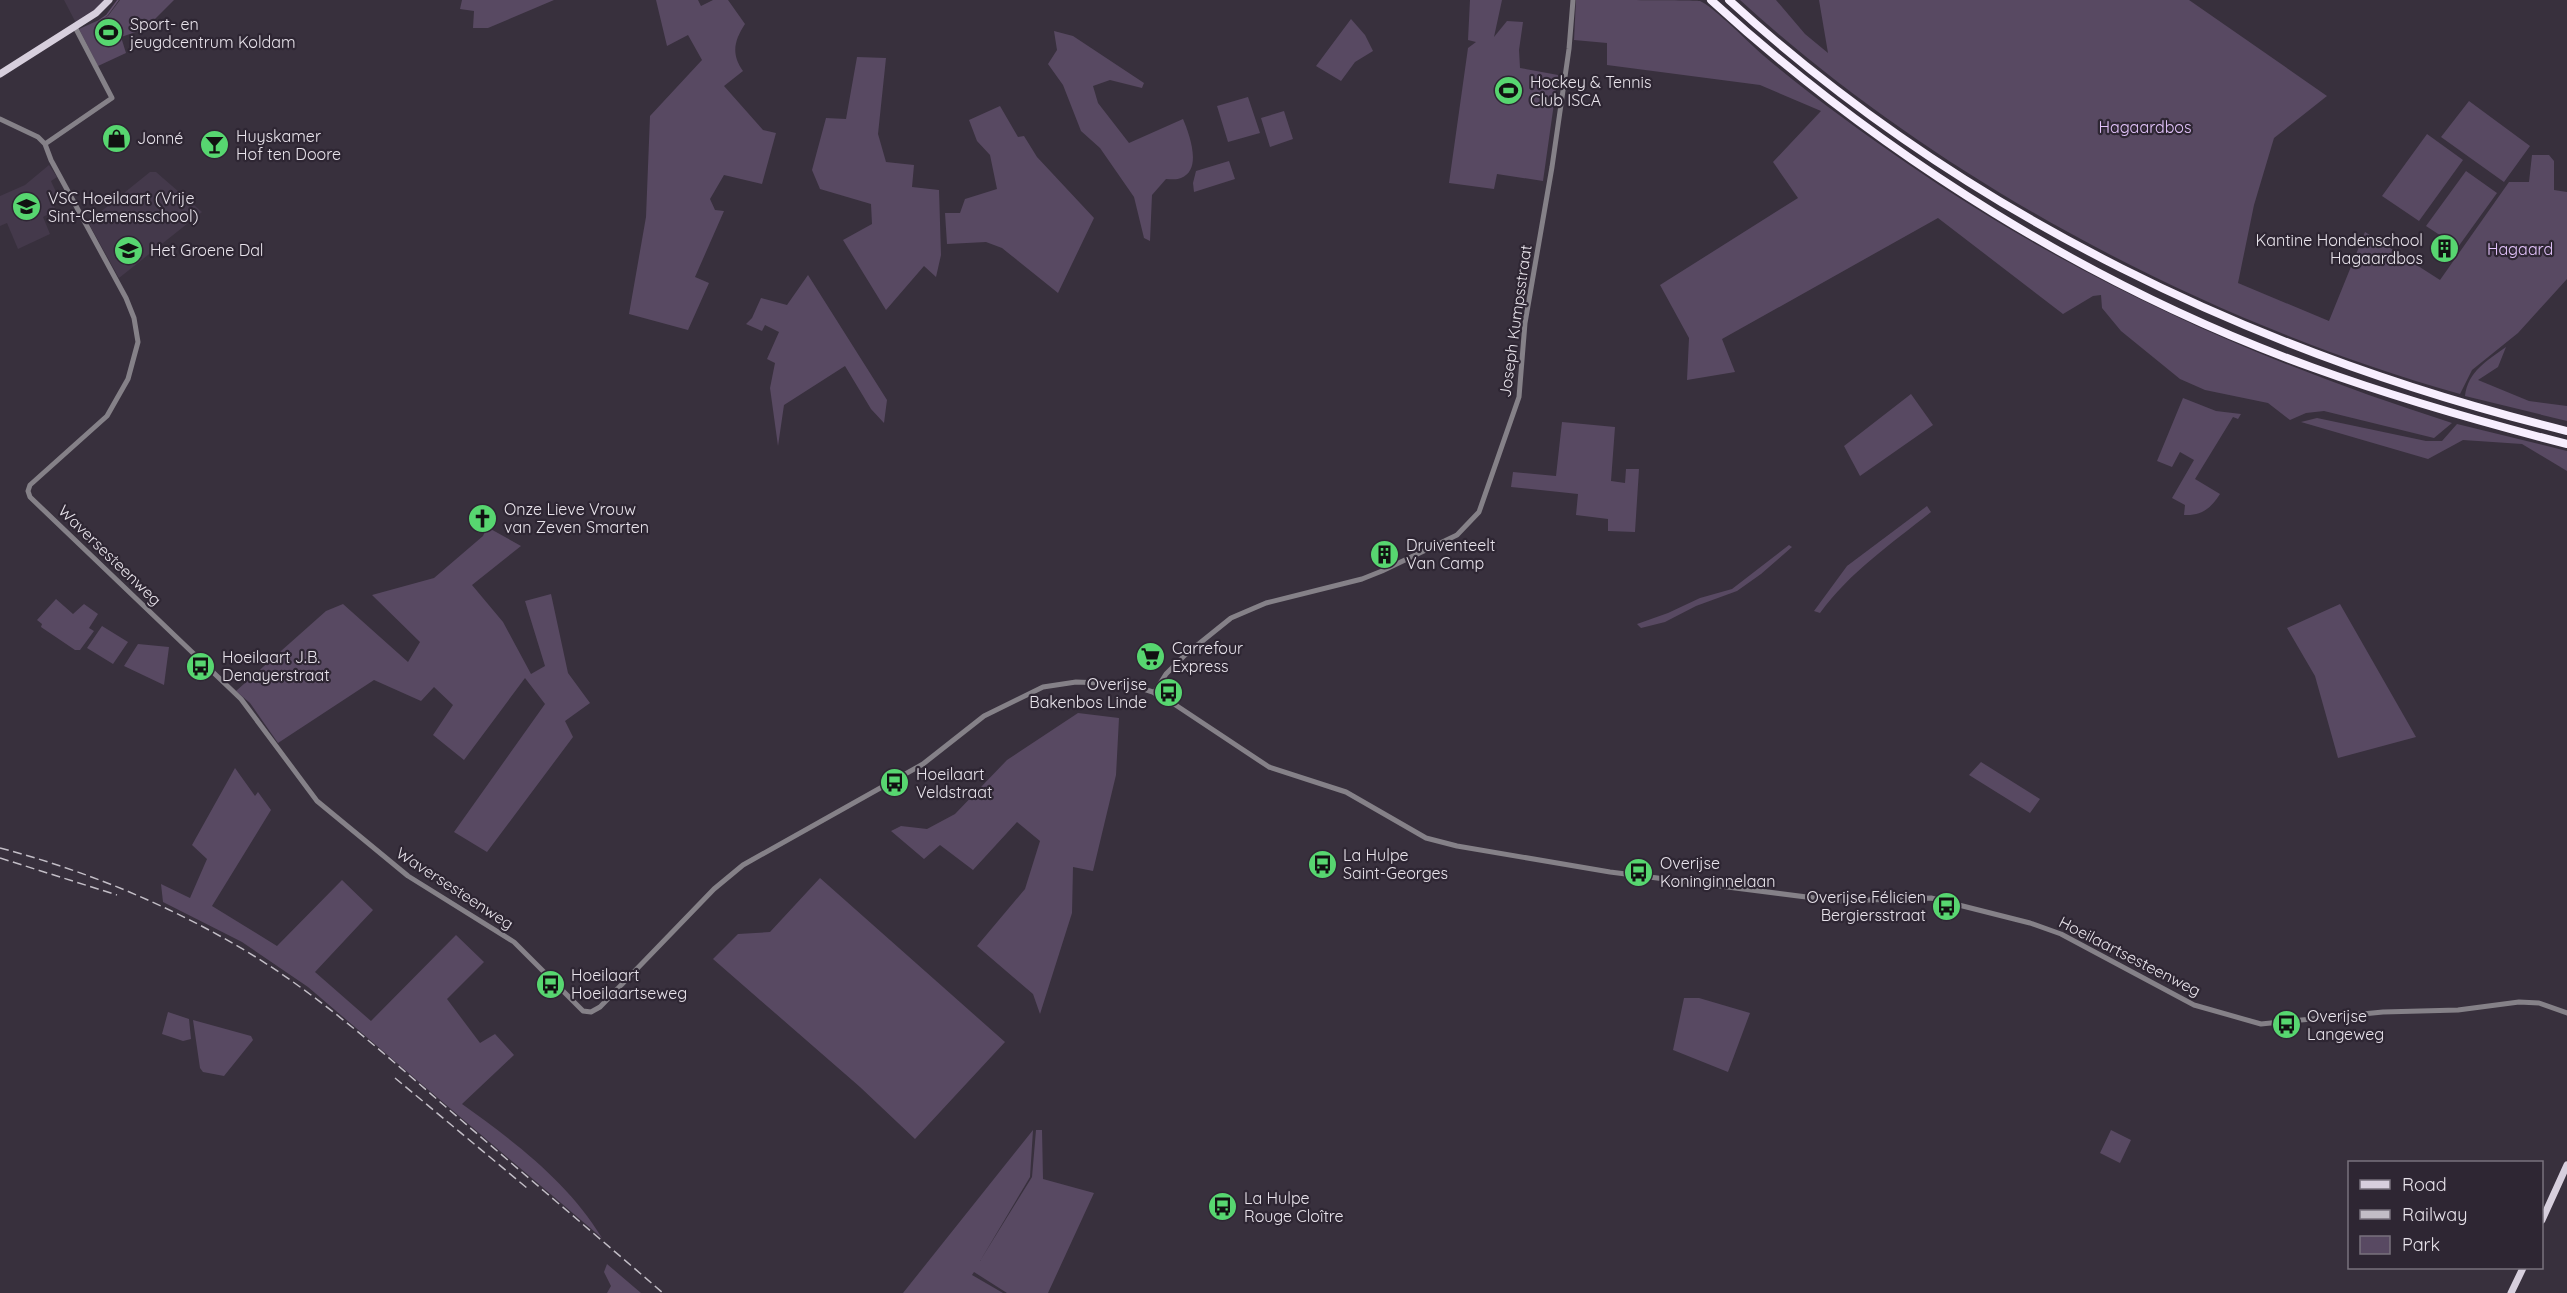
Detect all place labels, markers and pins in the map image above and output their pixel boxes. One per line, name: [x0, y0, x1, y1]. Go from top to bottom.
place label: Sport- en jeugdcentrum Koldam: [129, 14, 296, 52]
sports icon: Sport- en jeugdcentrum Koldam: [93, 17, 125, 49]
place label: Hockey & Tennis Club ISCA: [1530, 72, 1652, 110]
sports icon: Hockey & Tennis Club ISCA: [1493, 75, 1525, 107]
shop icon: Jonné: [100, 122, 132, 154]
place label: Huyskamer Hof ten Doore: [236, 126, 341, 164]
place label: Jonné: [137, 128, 183, 148]
bar icon: Huyskamer Hof ten Doore: [199, 129, 231, 161]
place label: VSC Hoeilaart (Vrije Sint-Clemensschool): [48, 188, 199, 226]
school or university icon: VSC Hoeilaart (Vrije Sint-Clemensschool): [11, 191, 43, 223]
place label: Kantine Hondenschool Hagaardbos: [2255, 230, 2423, 268]
building icon: Kantine Hondenschool Hagaardbos: [2428, 233, 2460, 265]
school or university icon: Het Groene Dal: [113, 234, 145, 266]
place label: Het Groene Dal: [150, 240, 264, 260]
place label: Onze Lieve Vrouw van Zeven Smarten: [504, 499, 649, 537]
church icon: Onze Lieve Vrouw van Zeven Smarten: [467, 502, 499, 534]
place label: Druiventeelt Van Camp: [1406, 535, 1495, 573]
building icon: Druiventeelt Van Camp: [1369, 538, 1401, 570]
place label: Carrefour Express: [1172, 638, 1243, 676]
supermarket icon: Carrefour Express: [1135, 641, 1167, 673]
place label: Hoeilaart J.B. Denayerstraat: [222, 647, 330, 685]
bus stop icon: Hoeilaart J.B. Denayerstraat: [185, 650, 217, 682]
place label: Overijse Bakenbos Linde: [1029, 674, 1147, 712]
bus stop icon: Overijse Bakenbos Linde: [1152, 677, 1184, 709]
place label: Hoeilaart Veldstraat: [916, 764, 992, 802]
bus stop icon: Hoeilaart Veldstraat: [879, 767, 911, 799]
place label: La Hulpe Saint-Georges: [1343, 845, 1448, 883]
bus stop icon: La Hulpe Saint-Georges: [1306, 848, 1338, 880]
place label: Overijse Koninginnelaan: [1660, 853, 1775, 891]
bus stop icon: Overijse Koninginnelaan: [1623, 856, 1655, 888]
place label: Overijse Félicien Bergiersstraat: [1807, 887, 1926, 925]
bus stop icon: Overijse Félicien Bergiersstraat: [1931, 890, 1963, 922]
place label: Hoeilaart Hoeilaartseweg: [571, 965, 687, 1003]
bus stop icon: Hoeilaart Hoeilaartseweg: [534, 968, 566, 1000]
place label: Overijse Langeweg: [2307, 1006, 2384, 1044]
bus stop icon: Overijse Langeweg: [2270, 1009, 2302, 1041]
place label: La Hulpe Rouge Cloître: [1244, 1188, 1344, 1226]
bus stop icon: La Hulpe Rouge Cloître: [1207, 1191, 1239, 1223]

